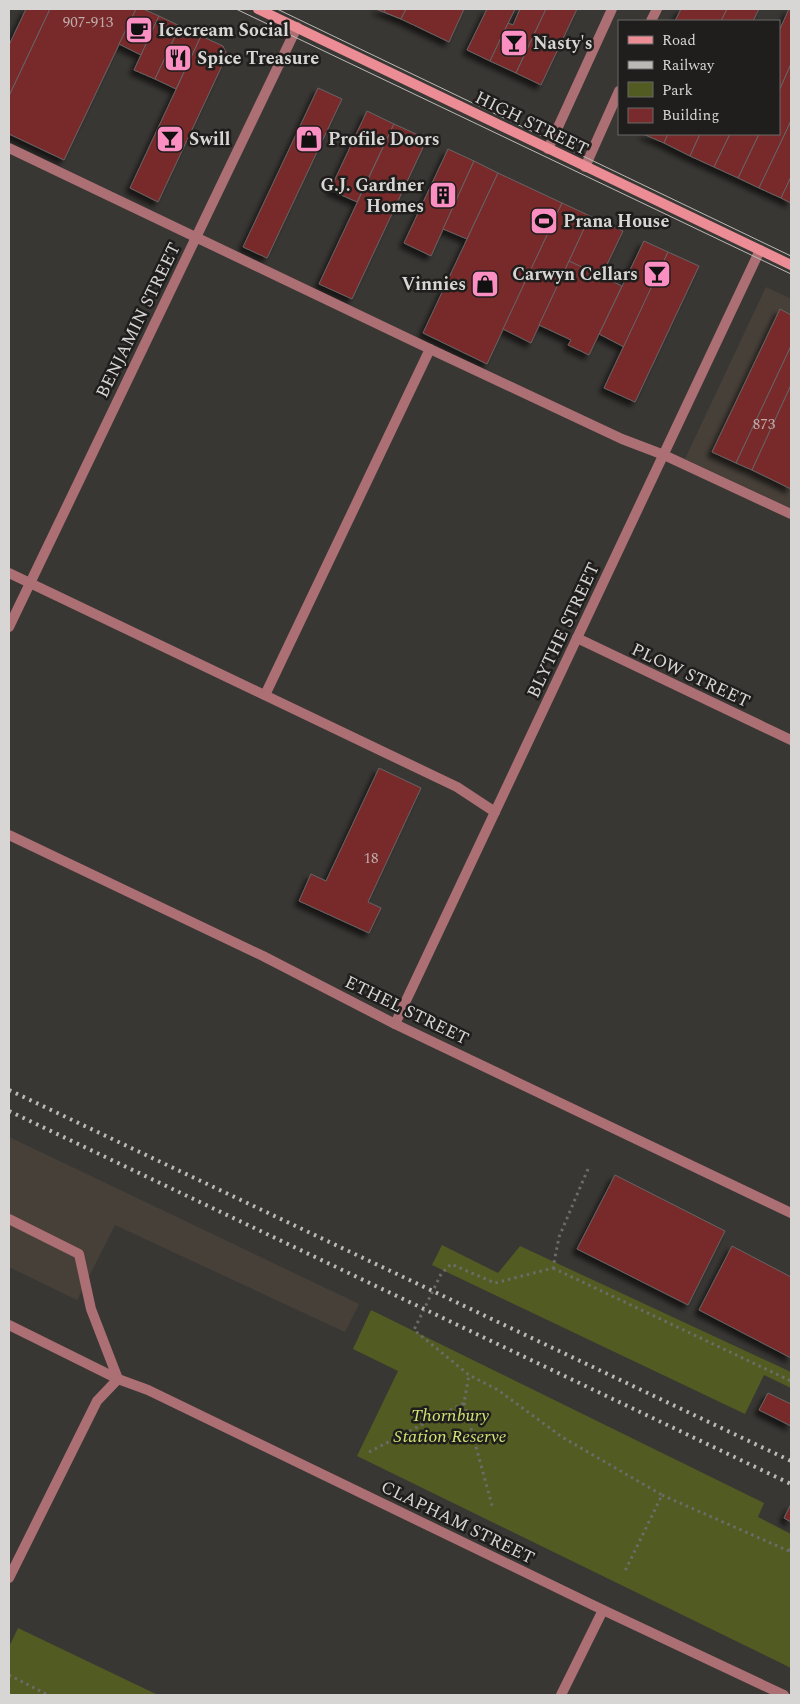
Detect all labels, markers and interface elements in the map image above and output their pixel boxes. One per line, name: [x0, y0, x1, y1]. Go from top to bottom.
house number: 907-913: [63, 11, 114, 34]
cafe icon: Icecream Social: [124, 15, 154, 45]
place label: Icecream Social: [158, 17, 289, 44]
legend: [618, 20, 780, 135]
bar icon: Nasty's: [499, 28, 529, 58]
text: Road: [662, 29, 696, 52]
place label: Nasty's: [533, 30, 593, 57]
restaurant icon: Spice Treasure: [163, 43, 193, 73]
place label: Spice Treasure: [197, 45, 319, 72]
text: Railway: [662, 54, 715, 77]
text: Park: [662, 79, 693, 102]
street label: HIGH STREET: [470, 84, 593, 163]
text: Building: [662, 104, 719, 127]
bar icon: Swill: [155, 124, 185, 154]
shop icon: Profile Doors: [294, 124, 324, 154]
place label: Swill: [189, 126, 231, 153]
place label: Profile Doors: [328, 126, 440, 153]
place label: G.J. Gardner Homes: [320, 172, 424, 220]
building icon: G.J. Gardner Homes: [428, 180, 458, 210]
sports icon: Prana House: [529, 206, 559, 236]
place label: Prana House: [563, 208, 669, 235]
street label: BENJAMIN STREET: [89, 238, 188, 403]
bar icon: Carwyn Cellars: [642, 259, 672, 289]
place label: Carwyn Cellars: [512, 261, 638, 288]
shop icon: Vinnies: [470, 269, 500, 299]
place label: Vinnies: [402, 271, 466, 298]
house number: 873: [753, 413, 776, 436]
street label: BLYTHE STREET: [520, 558, 607, 703]
street label: PLOW STREET: [627, 636, 755, 715]
house number: 18: [363, 847, 379, 870]
street label: ETHEL STREET: [340, 969, 473, 1052]
park label: Thornbury Station Reserve: [394, 1402, 506, 1450]
street label: CLAPHAM STREET: [376, 1473, 539, 1571]

